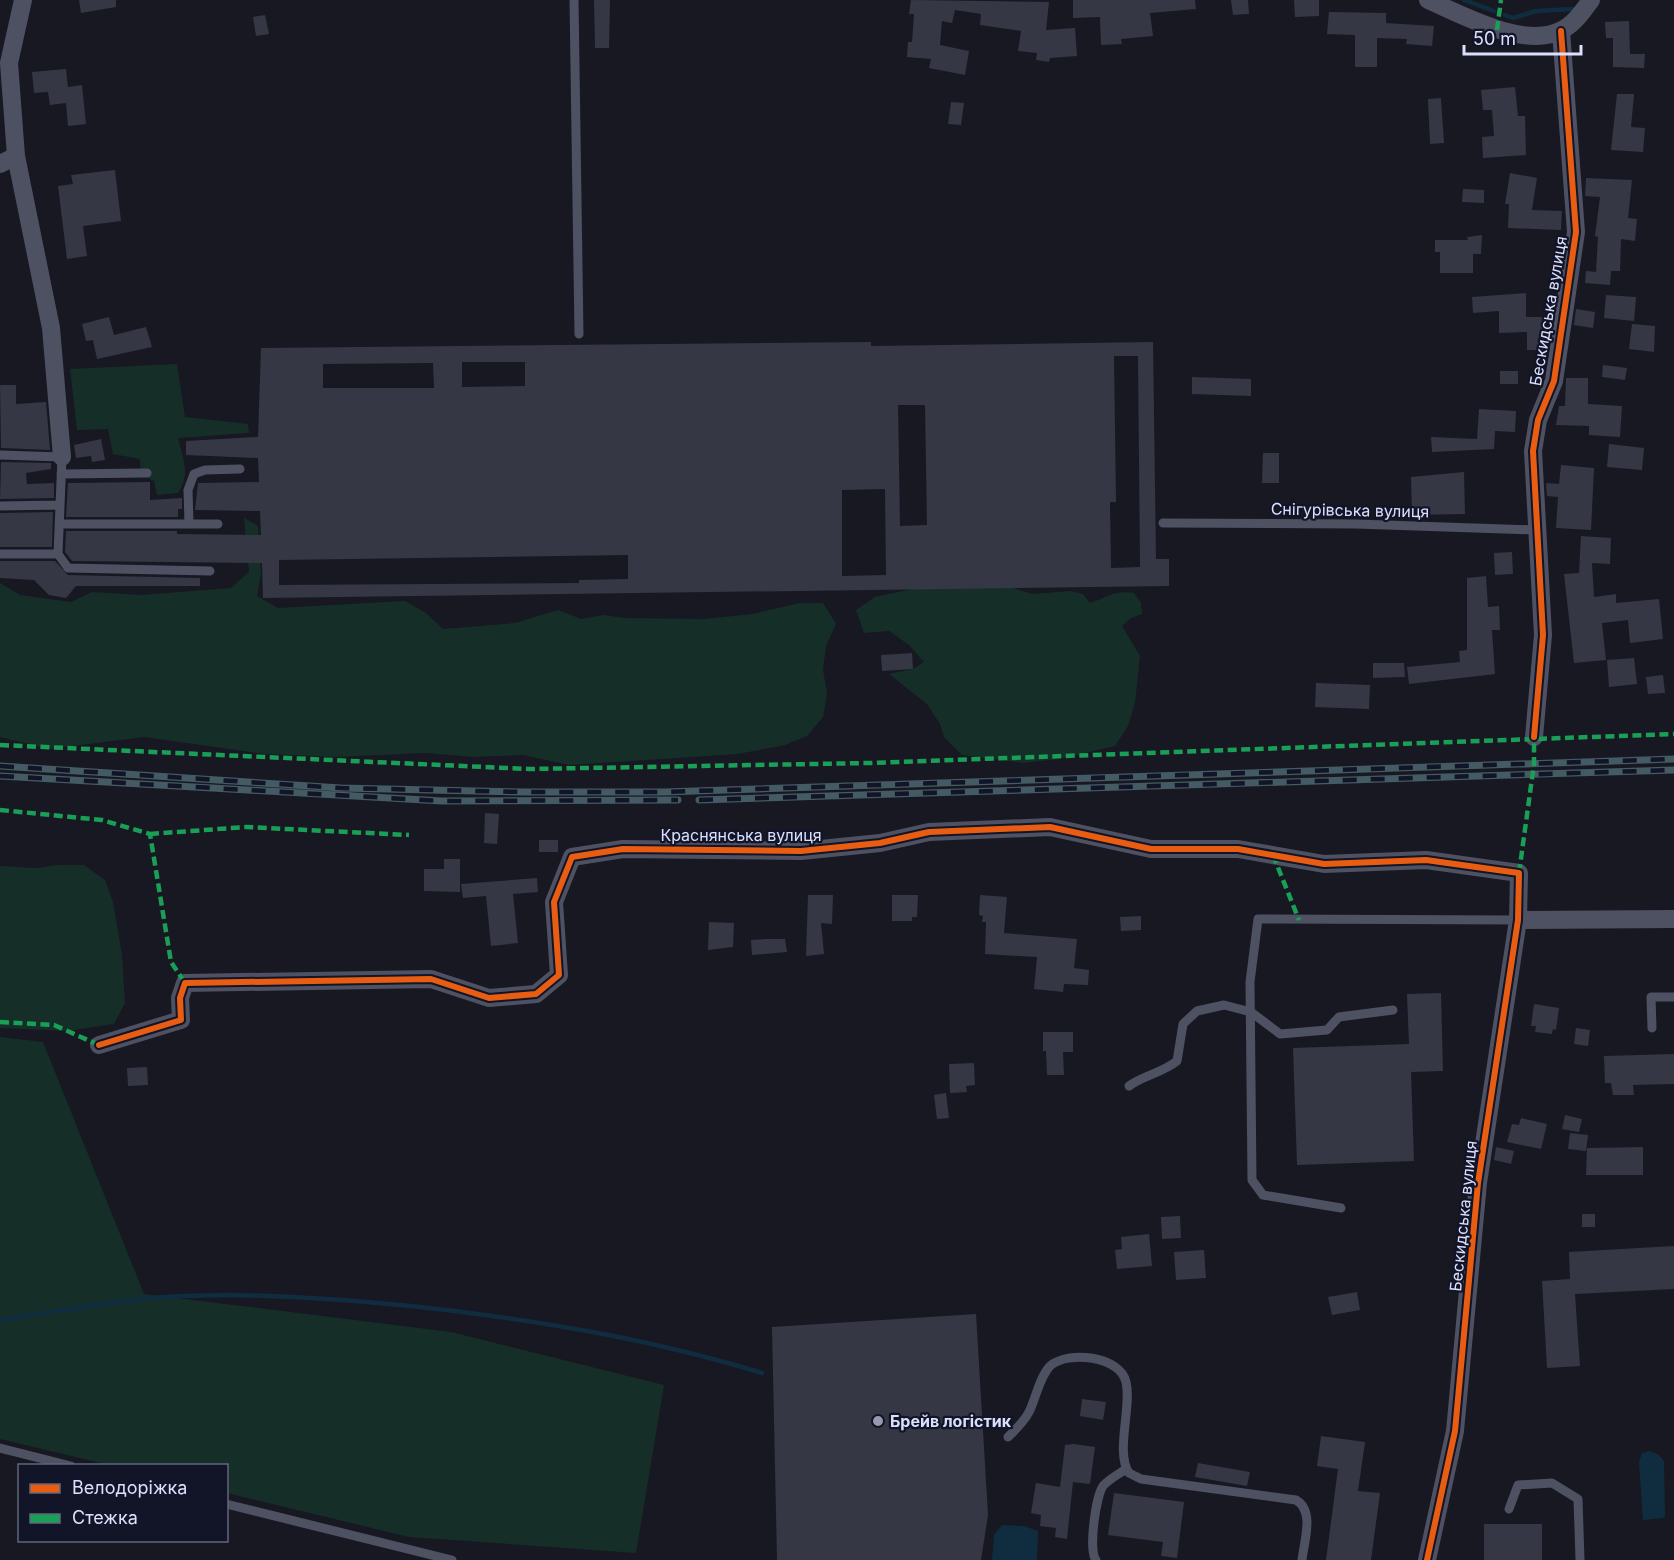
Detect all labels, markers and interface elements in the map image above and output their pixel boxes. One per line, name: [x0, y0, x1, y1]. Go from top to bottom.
scale bar: [1464, 18, 1581, 56]
text: 50 m: [1473, 28, 1516, 49]
street label: Бескидська вулиця: [1525, 235, 1571, 387]
street label: Снігурівська вулиця: [1271, 499, 1429, 521]
street label: Краснянська вулиця: [660, 825, 822, 845]
street label: Бескидська вулиця: [1445, 1140, 1481, 1292]
place label: Брейв логістик: [890, 1411, 1012, 1431]
marker: Брейв логістик: [871, 1414, 885, 1428]
legend: [18, 1464, 228, 1542]
text: Велодоріжка: [72, 1477, 187, 1498]
text: Стежка: [72, 1507, 138, 1528]

